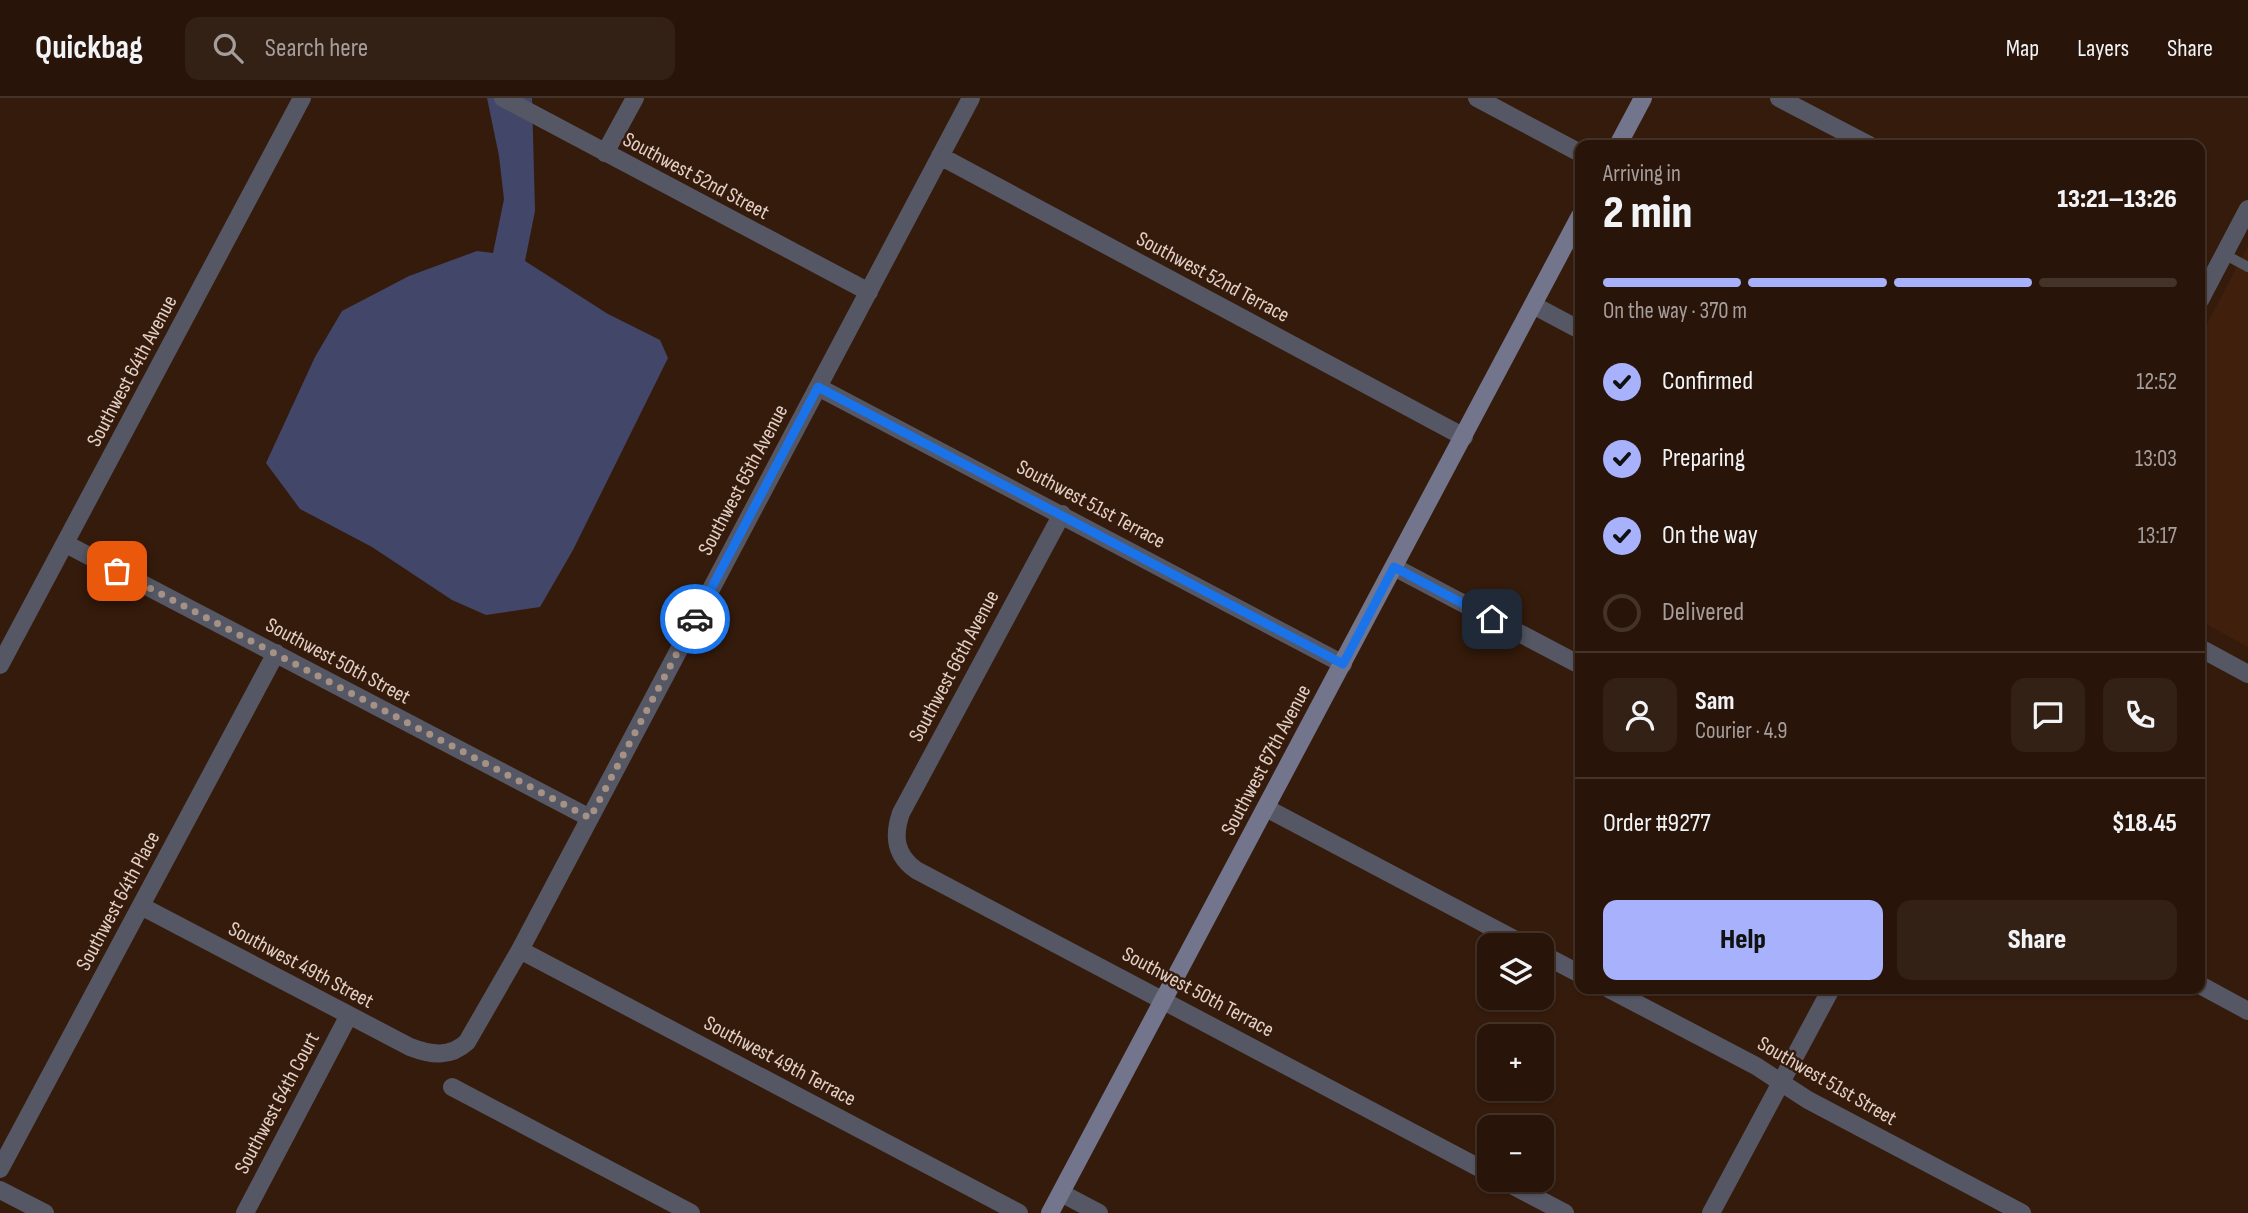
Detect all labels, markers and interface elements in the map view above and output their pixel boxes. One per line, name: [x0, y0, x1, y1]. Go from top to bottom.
search box: [185, 17, 675, 80]
text: Quickbag: [35, 28, 143, 68]
icon: search: [209, 29, 247, 67]
text: Search here: [265, 33, 368, 64]
text: Map: [2006, 34, 2039, 63]
text: Layers: [2077, 34, 2129, 63]
text: Share: [2167, 34, 2213, 63]
street label: Southwest 52nd Street: [619, 127, 773, 225]
text: Arriving in: [1603, 160, 1681, 188]
text: 13:21–13:26: [2057, 184, 2177, 215]
text: 2 min: [1603, 186, 1692, 241]
street label: Southwest 52nd Terrace: [1132, 226, 1294, 328]
street label: Southwest 64th Avenue: [82, 291, 182, 451]
text: On the way · 370 m: [1603, 297, 1747, 325]
icon: check: [1603, 363, 1641, 401]
text: Confirmed: [1662, 366, 1753, 397]
text: 12:52: [2136, 368, 2177, 396]
street label: Southwest 65th Avenue: [693, 400, 793, 560]
icon: check: [1603, 440, 1641, 478]
text: Preparing: [1662, 443, 1745, 474]
text: 13:03: [2135, 445, 2177, 473]
street label: Southwest 51st Terrace: [1013, 454, 1169, 554]
icon: check: [1603, 517, 1641, 555]
text: On the way: [1662, 520, 1758, 551]
text: 13:17: [2138, 522, 2177, 550]
pin: [87, 541, 147, 601]
icon: bag: [98, 552, 136, 590]
courier: [660, 584, 730, 654]
street label: Southwest 66th Avenue: [904, 586, 1004, 746]
pin: [1462, 589, 1522, 649]
text: Delivered: [1662, 597, 1744, 628]
icon: car: [676, 600, 714, 638]
icon: home: [1473, 600, 1511, 638]
street label: Southwest 50th Street: [261, 612, 415, 710]
button: person: [1603, 678, 1677, 752]
button: chat: [2011, 678, 2085, 752]
button: phone: [2103, 678, 2177, 752]
street label: Southwest 67th Avenue: [1216, 680, 1316, 840]
text: Sam: [1695, 686, 1735, 717]
text: Courier · 4.9: [1695, 717, 1787, 745]
text: Order #9277: [1603, 808, 1711, 839]
text: $18.45: [2112, 808, 2177, 839]
street label: Southwest 64th Place: [71, 827, 165, 975]
button: Help: [1603, 900, 1883, 980]
button: Share: [1897, 900, 2177, 980]
street label: Southwest 49th Street: [224, 916, 378, 1014]
map controls: [1477, 933, 1554, 1192]
button: layers: [1477, 933, 1554, 1010]
street label: Southwest 50th Terrace: [1118, 942, 1278, 1042]
street label: Southwest 49th Terrace: [700, 1010, 860, 1112]
button: +: [1477, 1024, 1554, 1101]
street label: Southwest 64th Court: [229, 1028, 325, 1178]
street label: Southwest 51st Street: [1753, 1031, 1901, 1131]
button: −: [1477, 1115, 1554, 1192]

